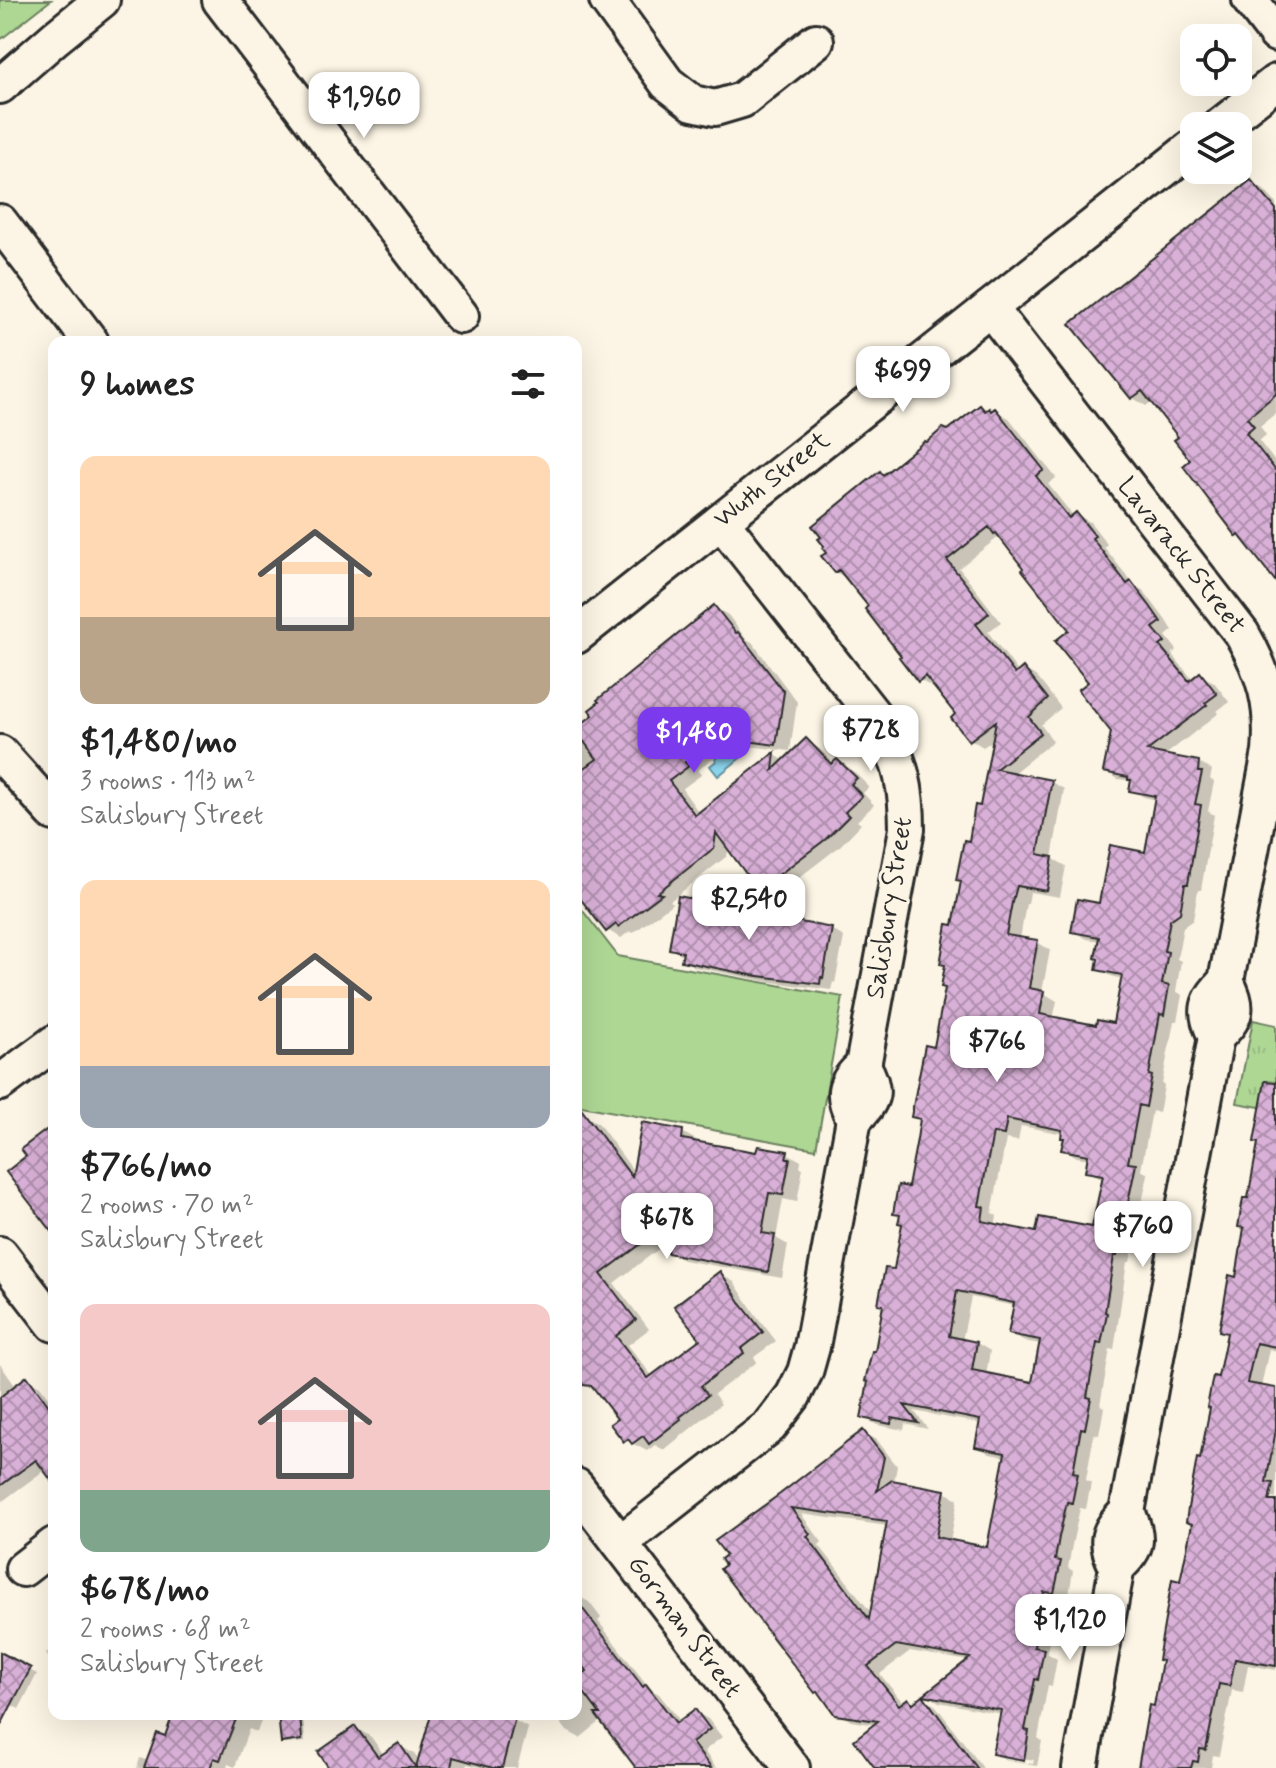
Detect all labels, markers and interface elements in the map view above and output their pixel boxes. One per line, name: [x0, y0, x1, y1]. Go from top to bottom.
map controls: [1180, 24, 1252, 184]
button: locate: [1180, 24, 1252, 96]
pin: $1,960: [299, 72, 429, 140]
text: $1,960: [327, 81, 401, 115]
button: layers: [1180, 112, 1252, 184]
pin: $699: [856, 346, 950, 414]
text: $699: [874, 355, 932, 389]
text: 9 homes: [80, 362, 195, 407]
icon: filters: [506, 362, 550, 406]
street label: Wuth Street: [707, 424, 837, 536]
street label: Lavarack Street: [1109, 471, 1253, 641]
icon: home: [243, 508, 387, 652]
pin: $728: [824, 705, 918, 773]
pin: $1,480: [629, 707, 759, 775]
text: $728: [842, 714, 900, 748]
text: $1,480: [656, 716, 732, 750]
text: $1,480/mo: [80, 720, 237, 765]
text: 3 rooms · 113 m²: [80, 765, 256, 799]
text: Salisbury Street: [80, 799, 264, 833]
street label: Salisbury Street: [859, 815, 921, 1001]
pin: $2,540: [684, 874, 814, 942]
text: $2,540: [710, 883, 788, 917]
icon: home: [243, 932, 387, 1076]
pin: $766: [950, 1016, 1044, 1084]
text: $766: [968, 1025, 1026, 1059]
text: $766/mo: [80, 1144, 212, 1189]
text: 2 rooms · 70 m²: [80, 1189, 254, 1223]
pin: $678: [620, 1193, 714, 1261]
pin: $760: [1096, 1201, 1190, 1269]
text: $678: [639, 1202, 695, 1236]
text: $760: [1112, 1210, 1174, 1244]
text: Salisbury Street: [80, 1223, 264, 1257]
icon: home: [243, 1356, 387, 1500]
street label: Gorman Street: [619, 1549, 749, 1705]
text: $678/mo: [80, 1568, 209, 1613]
pin: $1,120: [1005, 1594, 1135, 1662]
text: $1,120: [1033, 1603, 1107, 1637]
text: 2 rooms · 68 m²: [80, 1613, 251, 1647]
text: Salisbury Street: [80, 1647, 264, 1681]

